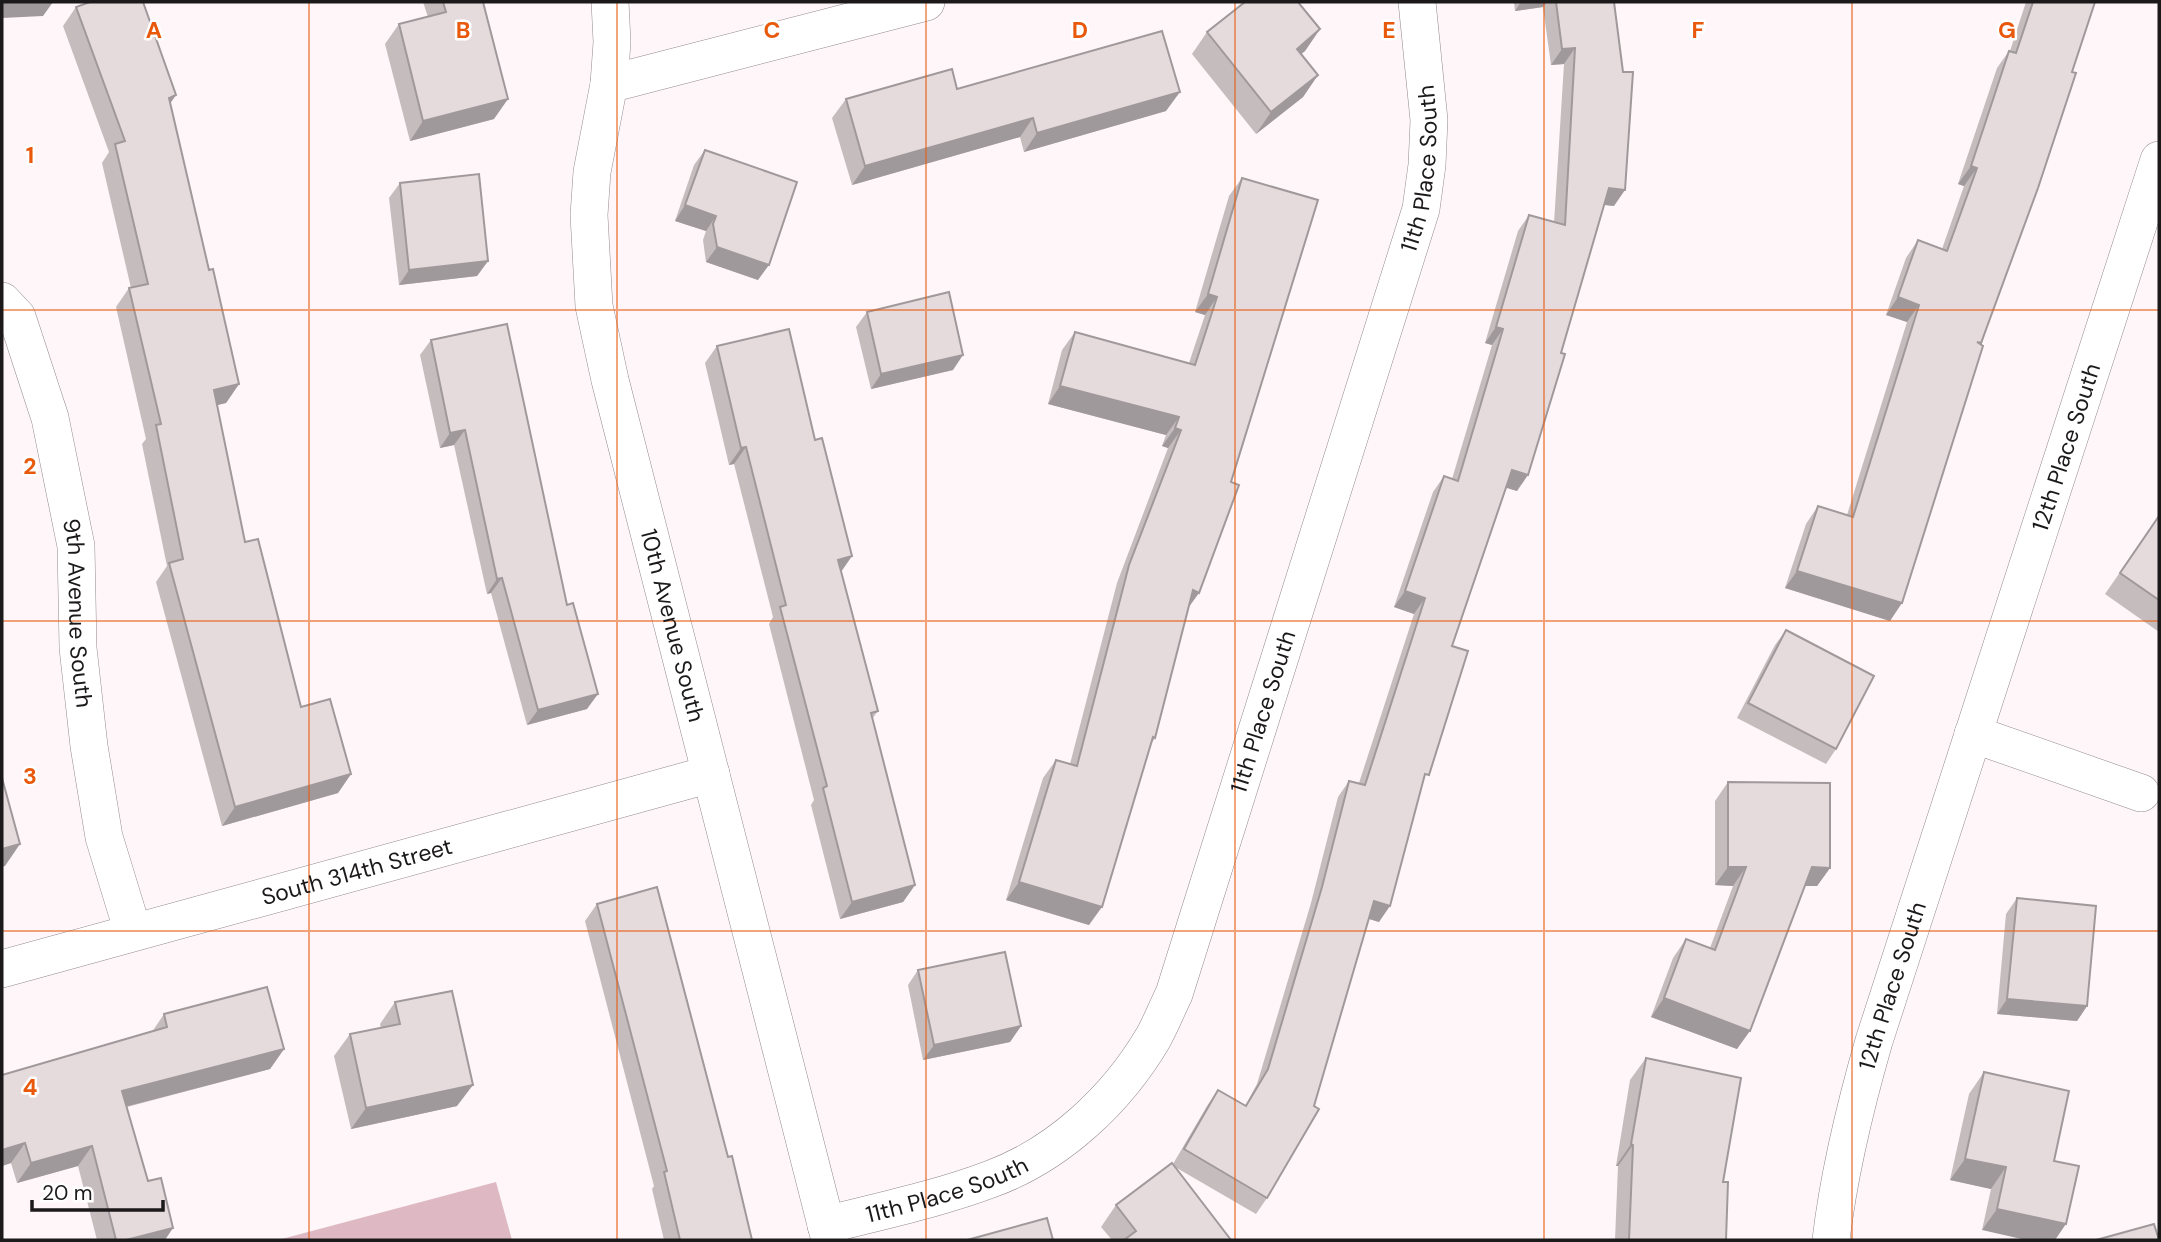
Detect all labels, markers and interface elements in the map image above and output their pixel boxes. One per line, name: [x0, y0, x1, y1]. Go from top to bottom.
text: A: [146, 15, 162, 45]
text: B: [456, 15, 470, 45]
text: C: [764, 15, 780, 45]
text: D: [1072, 15, 1088, 45]
text: E: [1382, 15, 1396, 45]
text: F: [1692, 15, 1705, 45]
text: G: [1998, 15, 2016, 45]
street label: 11th Place South: [1393, 84, 1444, 256]
text: 1: [26, 140, 34, 170]
street label: 12th Place South: [2025, 359, 2107, 535]
text: 2: [23, 451, 37, 481]
street label: 9th Avenue South: [56, 516, 100, 709]
street label: 10th Avenue South: [634, 526, 712, 725]
street label: 11th Place South: [1223, 627, 1302, 796]
text: 3: [23, 761, 37, 791]
street label: South 314th Street: [258, 831, 456, 912]
street label: 12th Place South: [1852, 898, 1933, 1073]
text: 4: [23, 1072, 38, 1102]
street label: 11th Place South: [863, 1150, 1033, 1230]
scale bar: [32, 1168, 163, 1212]
text: 20 m: [42, 1179, 93, 1207]

